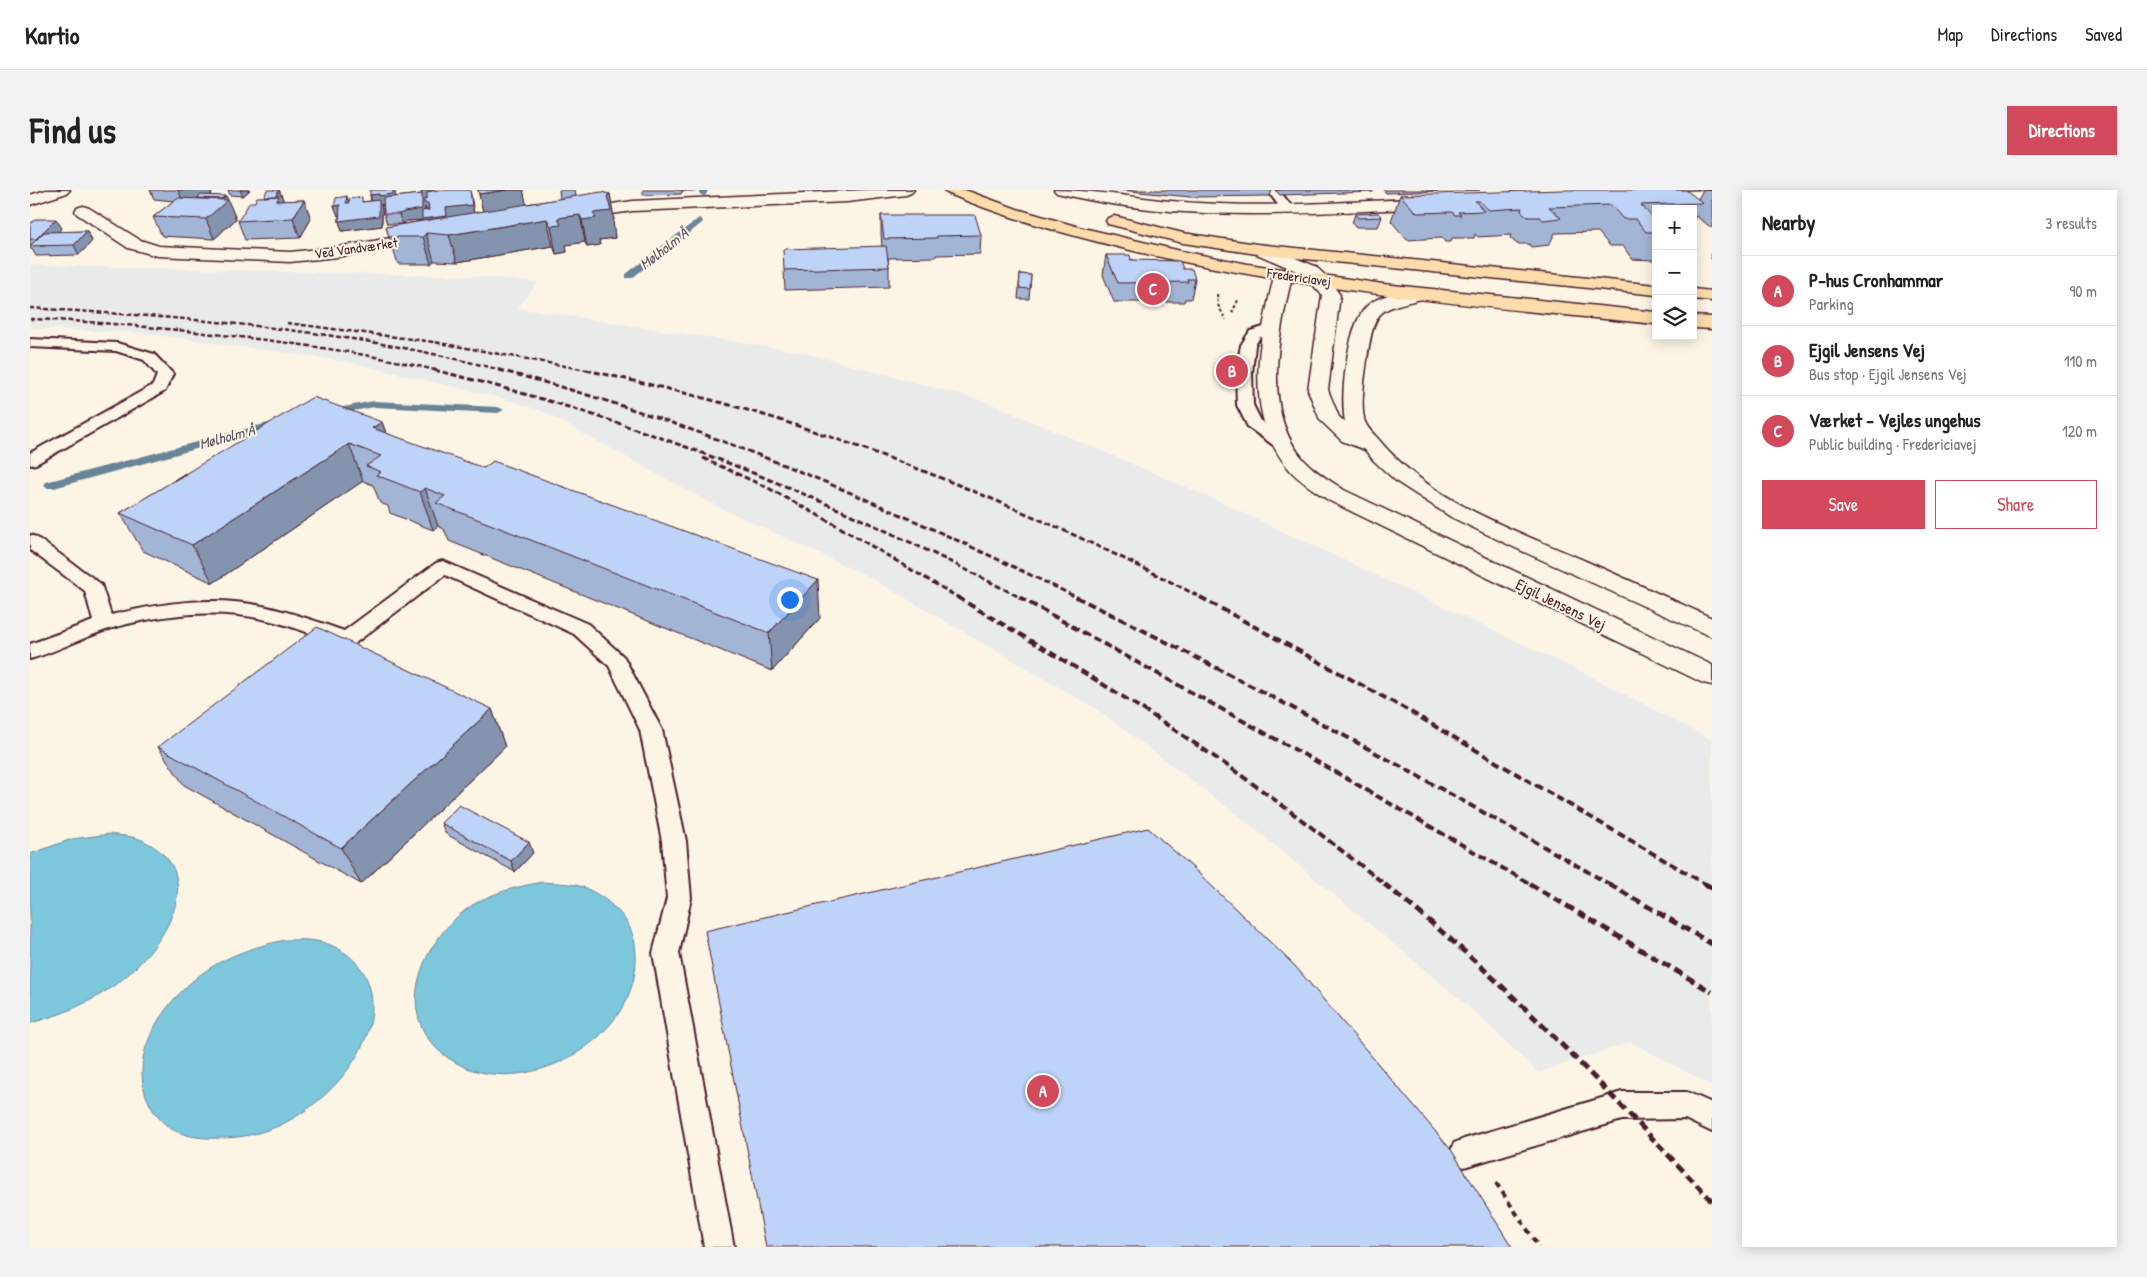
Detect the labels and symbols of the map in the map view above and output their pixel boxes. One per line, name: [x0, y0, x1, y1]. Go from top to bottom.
water label: Mølholm Å: [635, 222, 694, 274]
street label: Ved Vandværket: [313, 232, 399, 263]
street label: Fredericiavej: [1265, 262, 1332, 291]
pin: C: [1137, 270, 1169, 308]
pin: B: [1216, 352, 1248, 390]
water label: Mølholm Å: [197, 419, 259, 454]
street label: Ejgil Jensens Vej: [1512, 573, 1610, 635]
your location: [777, 587, 803, 613]
pin: A: [1027, 1072, 1059, 1110]

